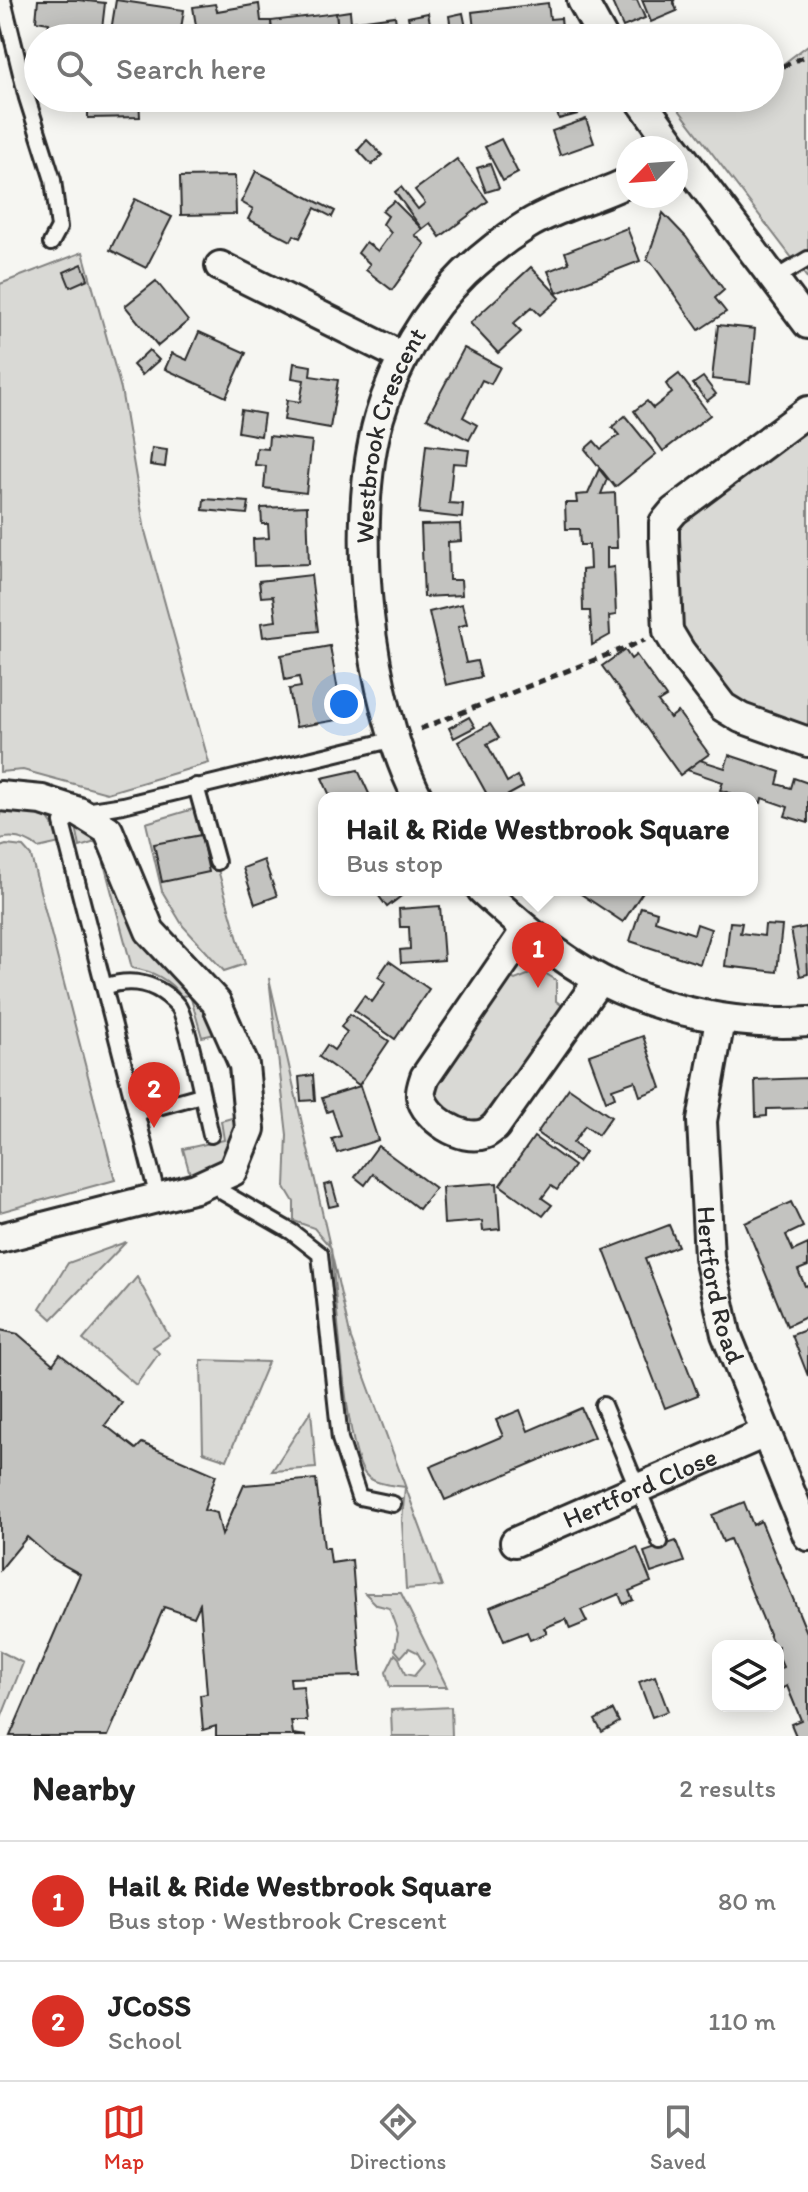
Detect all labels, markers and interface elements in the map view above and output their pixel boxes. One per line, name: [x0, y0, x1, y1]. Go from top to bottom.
search box: [24, 24, 784, 112]
icon: search: [52, 46, 96, 90]
text: Search here: [116, 50, 266, 87]
north arrow: [616, 136, 688, 208]
street label: Westbrook Crescent: [349, 321, 433, 544]
your location: [324, 684, 364, 724]
popup: [318, 792, 758, 896]
text: Hail & Ride Westbrook Square: [346, 810, 730, 847]
text: Bus stop: [346, 847, 443, 879]
pin: 1: [512, 922, 564, 988]
pin: 2: [128, 1062, 180, 1128]
street label: Hertford Road: [690, 1205, 752, 1368]
street label: Hertford Close: [558, 1440, 722, 1535]
map controls: [712, 1640, 784, 1712]
button: layers: [712, 1640, 784, 1712]
text: Nearby: [32, 1768, 135, 1809]
text: 2 results: [679, 1772, 776, 1804]
text: Hail & Ride Westbrook Square: [108, 1867, 492, 1904]
text: 1: [52, 1885, 64, 1917]
text: 80 m: [718, 1885, 776, 1917]
text: Bus stop · Westbrook Crescent: [108, 1904, 447, 1936]
text: JCoSS: [108, 1987, 191, 2024]
text: 2: [51, 2005, 65, 2037]
text: 110 m: [708, 2005, 776, 2037]
text: School: [108, 2024, 182, 2056]
tab: Map: [102, 2100, 146, 2175]
tab: Directions: [350, 2100, 446, 2175]
tab: Saved: [650, 2100, 706, 2175]

